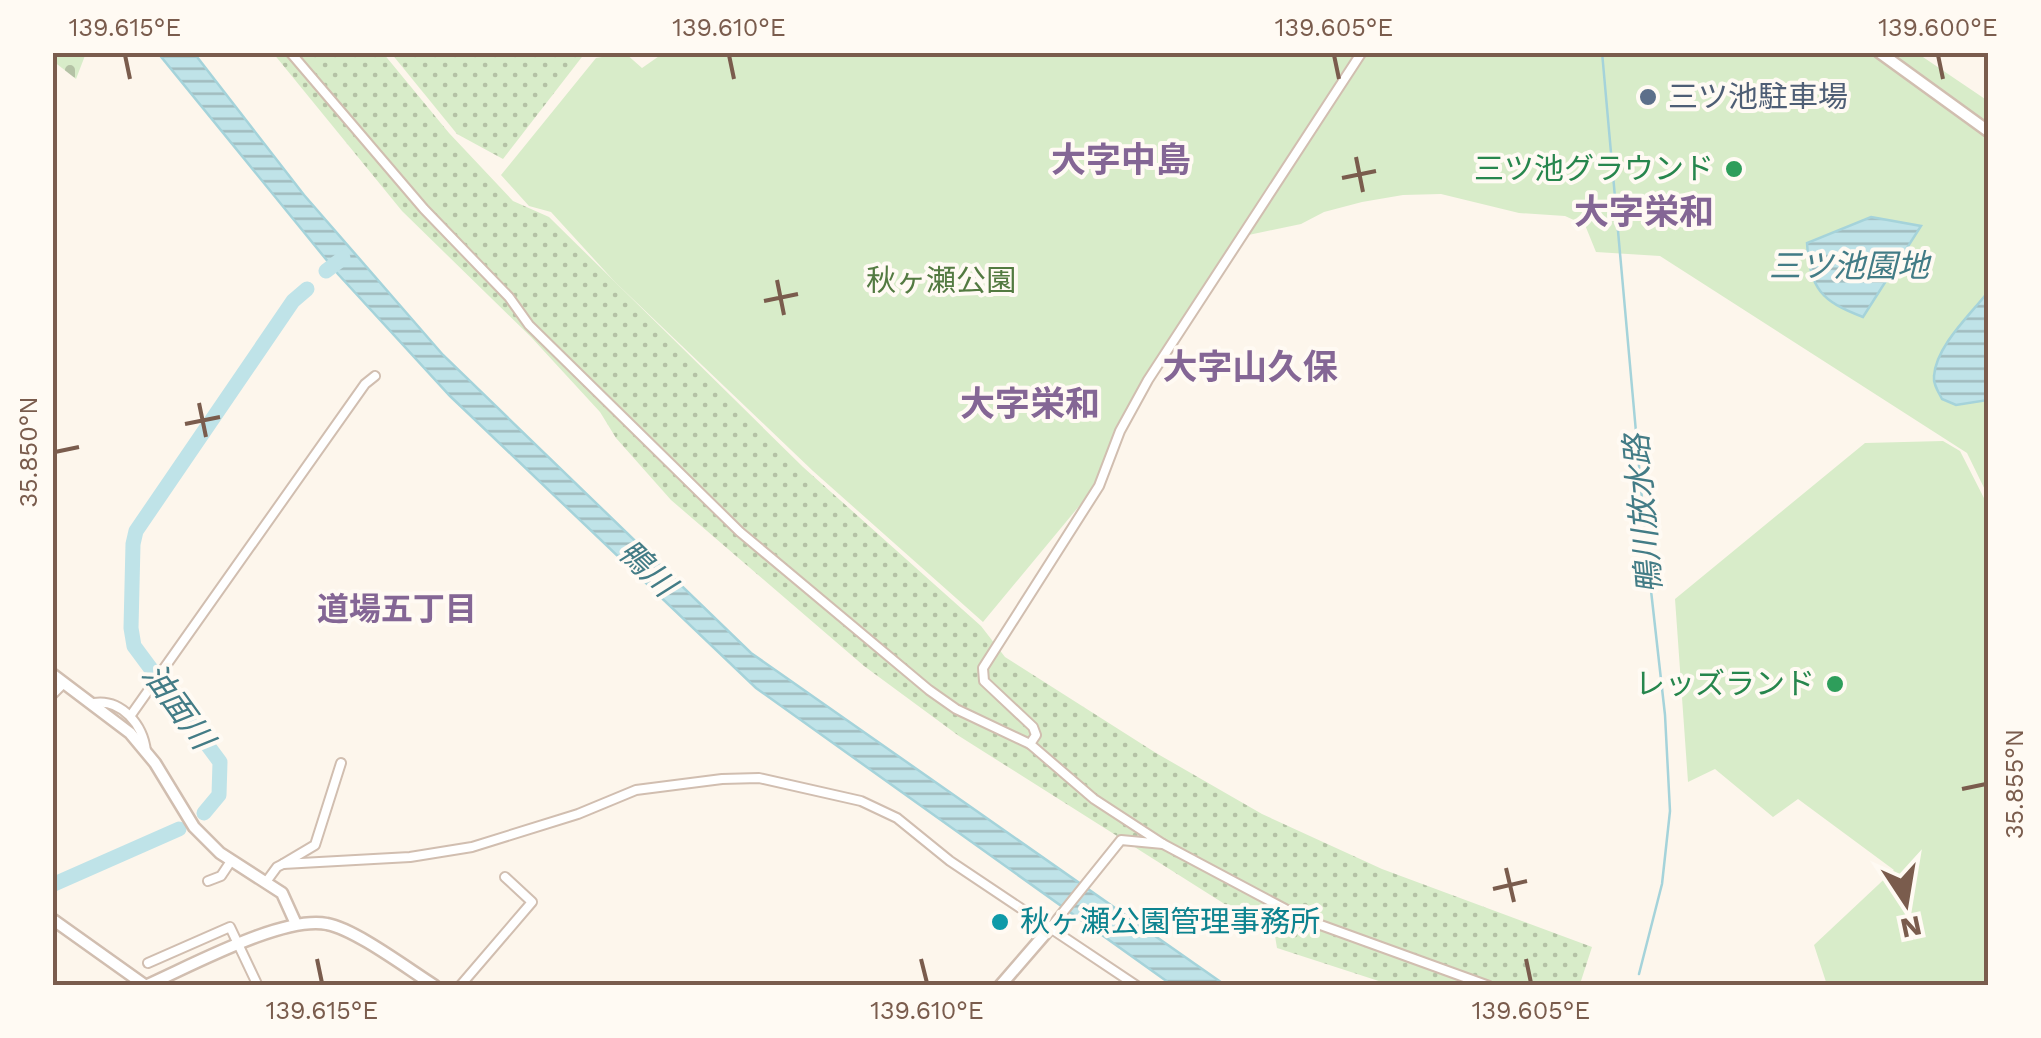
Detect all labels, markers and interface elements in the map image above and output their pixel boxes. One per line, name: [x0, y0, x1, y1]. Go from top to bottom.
text: 139.615°E: [69, 13, 181, 42]
text: 139.610°E: [672, 13, 786, 42]
text: 139.605°E: [1275, 13, 1393, 42]
text: 139.600°E: [1878, 13, 1998, 42]
place label: 三ツ池駐車場: [1668, 79, 1848, 114]
marker: 三ツ池駐車場: [1637, 86, 1659, 108]
district label: 大字中島: [1051, 139, 1191, 181]
place label: 三ツ池グラウンド: [1474, 151, 1714, 186]
marker: 三ツ池グラウンド: [1723, 158, 1745, 180]
district label: 大字栄和: [1574, 191, 1714, 233]
water label: 三ツ池園地: [1769, 247, 1932, 285]
park label: 秋ヶ瀬公園: [866, 263, 1016, 298]
district label: 大字山久保: [1162, 346, 1338, 388]
district label: 大字栄和: [960, 383, 1100, 425]
text: 35.850°N: [14, 396, 43, 508]
water label: 鴨川放水路: [1617, 430, 1669, 595]
water label: 鴨川: [611, 532, 685, 606]
district label: 道場五丁目: [317, 590, 477, 628]
water label: 油面川: [134, 656, 223, 758]
place label: レッズランド: [1635, 666, 1815, 701]
marker: レッズランド: [1824, 673, 1846, 695]
text: 35.855°N: [2000, 729, 2029, 839]
north arrow: [1856, 853, 1956, 953]
place label: 秋ヶ瀬公園管理事務所: [1020, 904, 1320, 939]
text: N: [1898, 909, 1925, 945]
marker: 秋ヶ瀬公園管理事務所: [989, 911, 1011, 933]
text: 139.615°E: [266, 996, 378, 1025]
text: 139.610°E: [870, 996, 984, 1025]
text: 139.605°E: [1472, 996, 1590, 1025]

